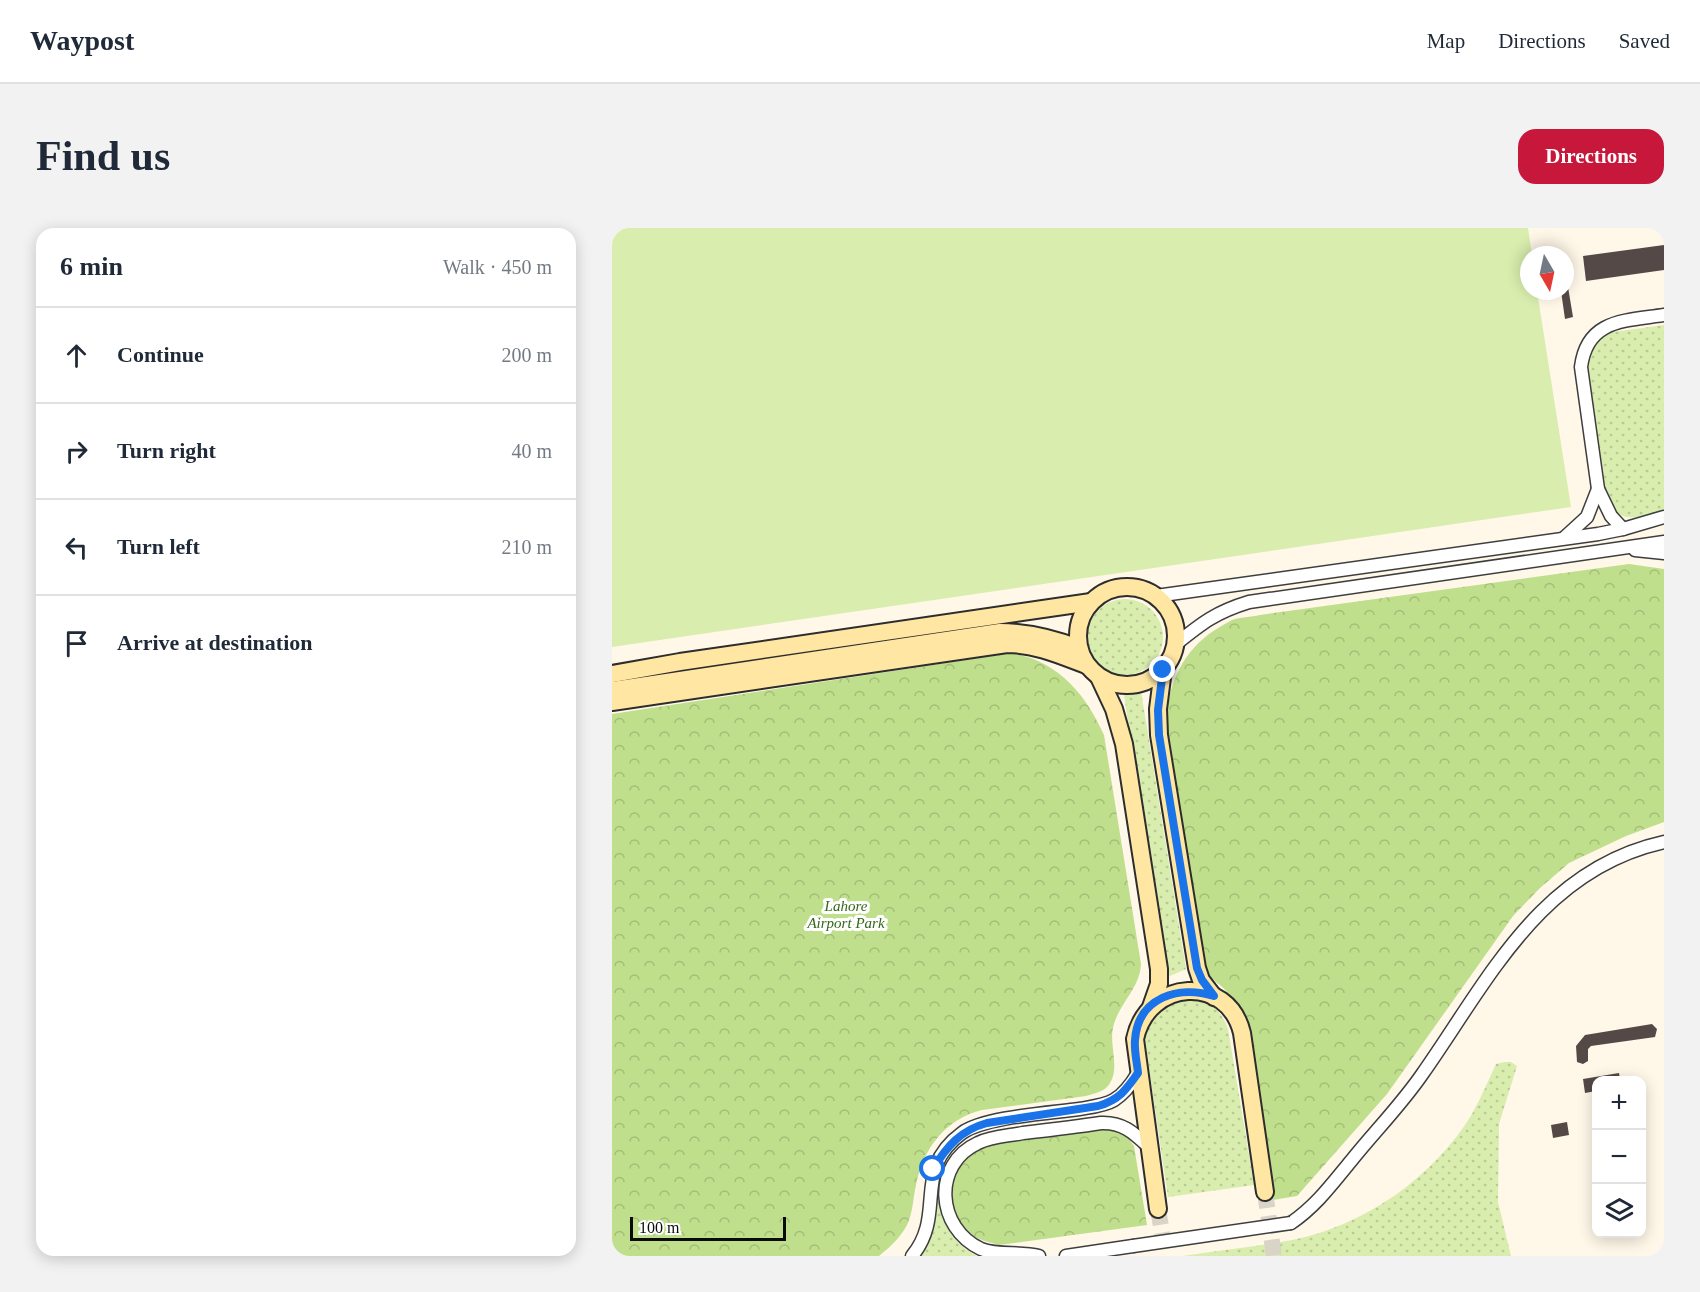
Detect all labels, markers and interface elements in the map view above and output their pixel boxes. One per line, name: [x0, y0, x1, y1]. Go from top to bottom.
text: Waypost: [30, 25, 134, 56]
text: Map: [1427, 29, 1465, 53]
text: Directions: [1498, 29, 1586, 53]
text: Saved: [1619, 29, 1670, 53]
button: Directions: [1518, 129, 1664, 184]
text: Find us: [36, 133, 170, 179]
north arrow: [1520, 246, 1574, 300]
text: 6 min: [60, 252, 123, 281]
text: Walk · 450 m: [443, 256, 552, 278]
icon: ahead: [60, 339, 93, 372]
text: Continue: [117, 342, 204, 367]
text: 200 m: [501, 344, 552, 366]
icon: right: [60, 435, 93, 468]
text: Turn right: [117, 438, 216, 463]
text: 40 m: [511, 440, 552, 462]
icon: left: [60, 531, 93, 564]
text: Turn left: [117, 534, 200, 559]
text: 210 m: [501, 536, 552, 558]
icon: arrive: [60, 627, 93, 660]
text: Arrive at destination: [117, 630, 313, 655]
route end: [1149, 656, 1175, 682]
park label: Lahore Airport Park: [806, 898, 885, 931]
map controls: [1592, 1076, 1646, 1238]
button: +: [1592, 1076, 1646, 1130]
button: −: [1592, 1130, 1646, 1184]
route start: [919, 1155, 945, 1181]
button: layers: [1592, 1184, 1646, 1238]
scale bar: [630, 1214, 786, 1242]
text: 100 m: [639, 1219, 679, 1236]

